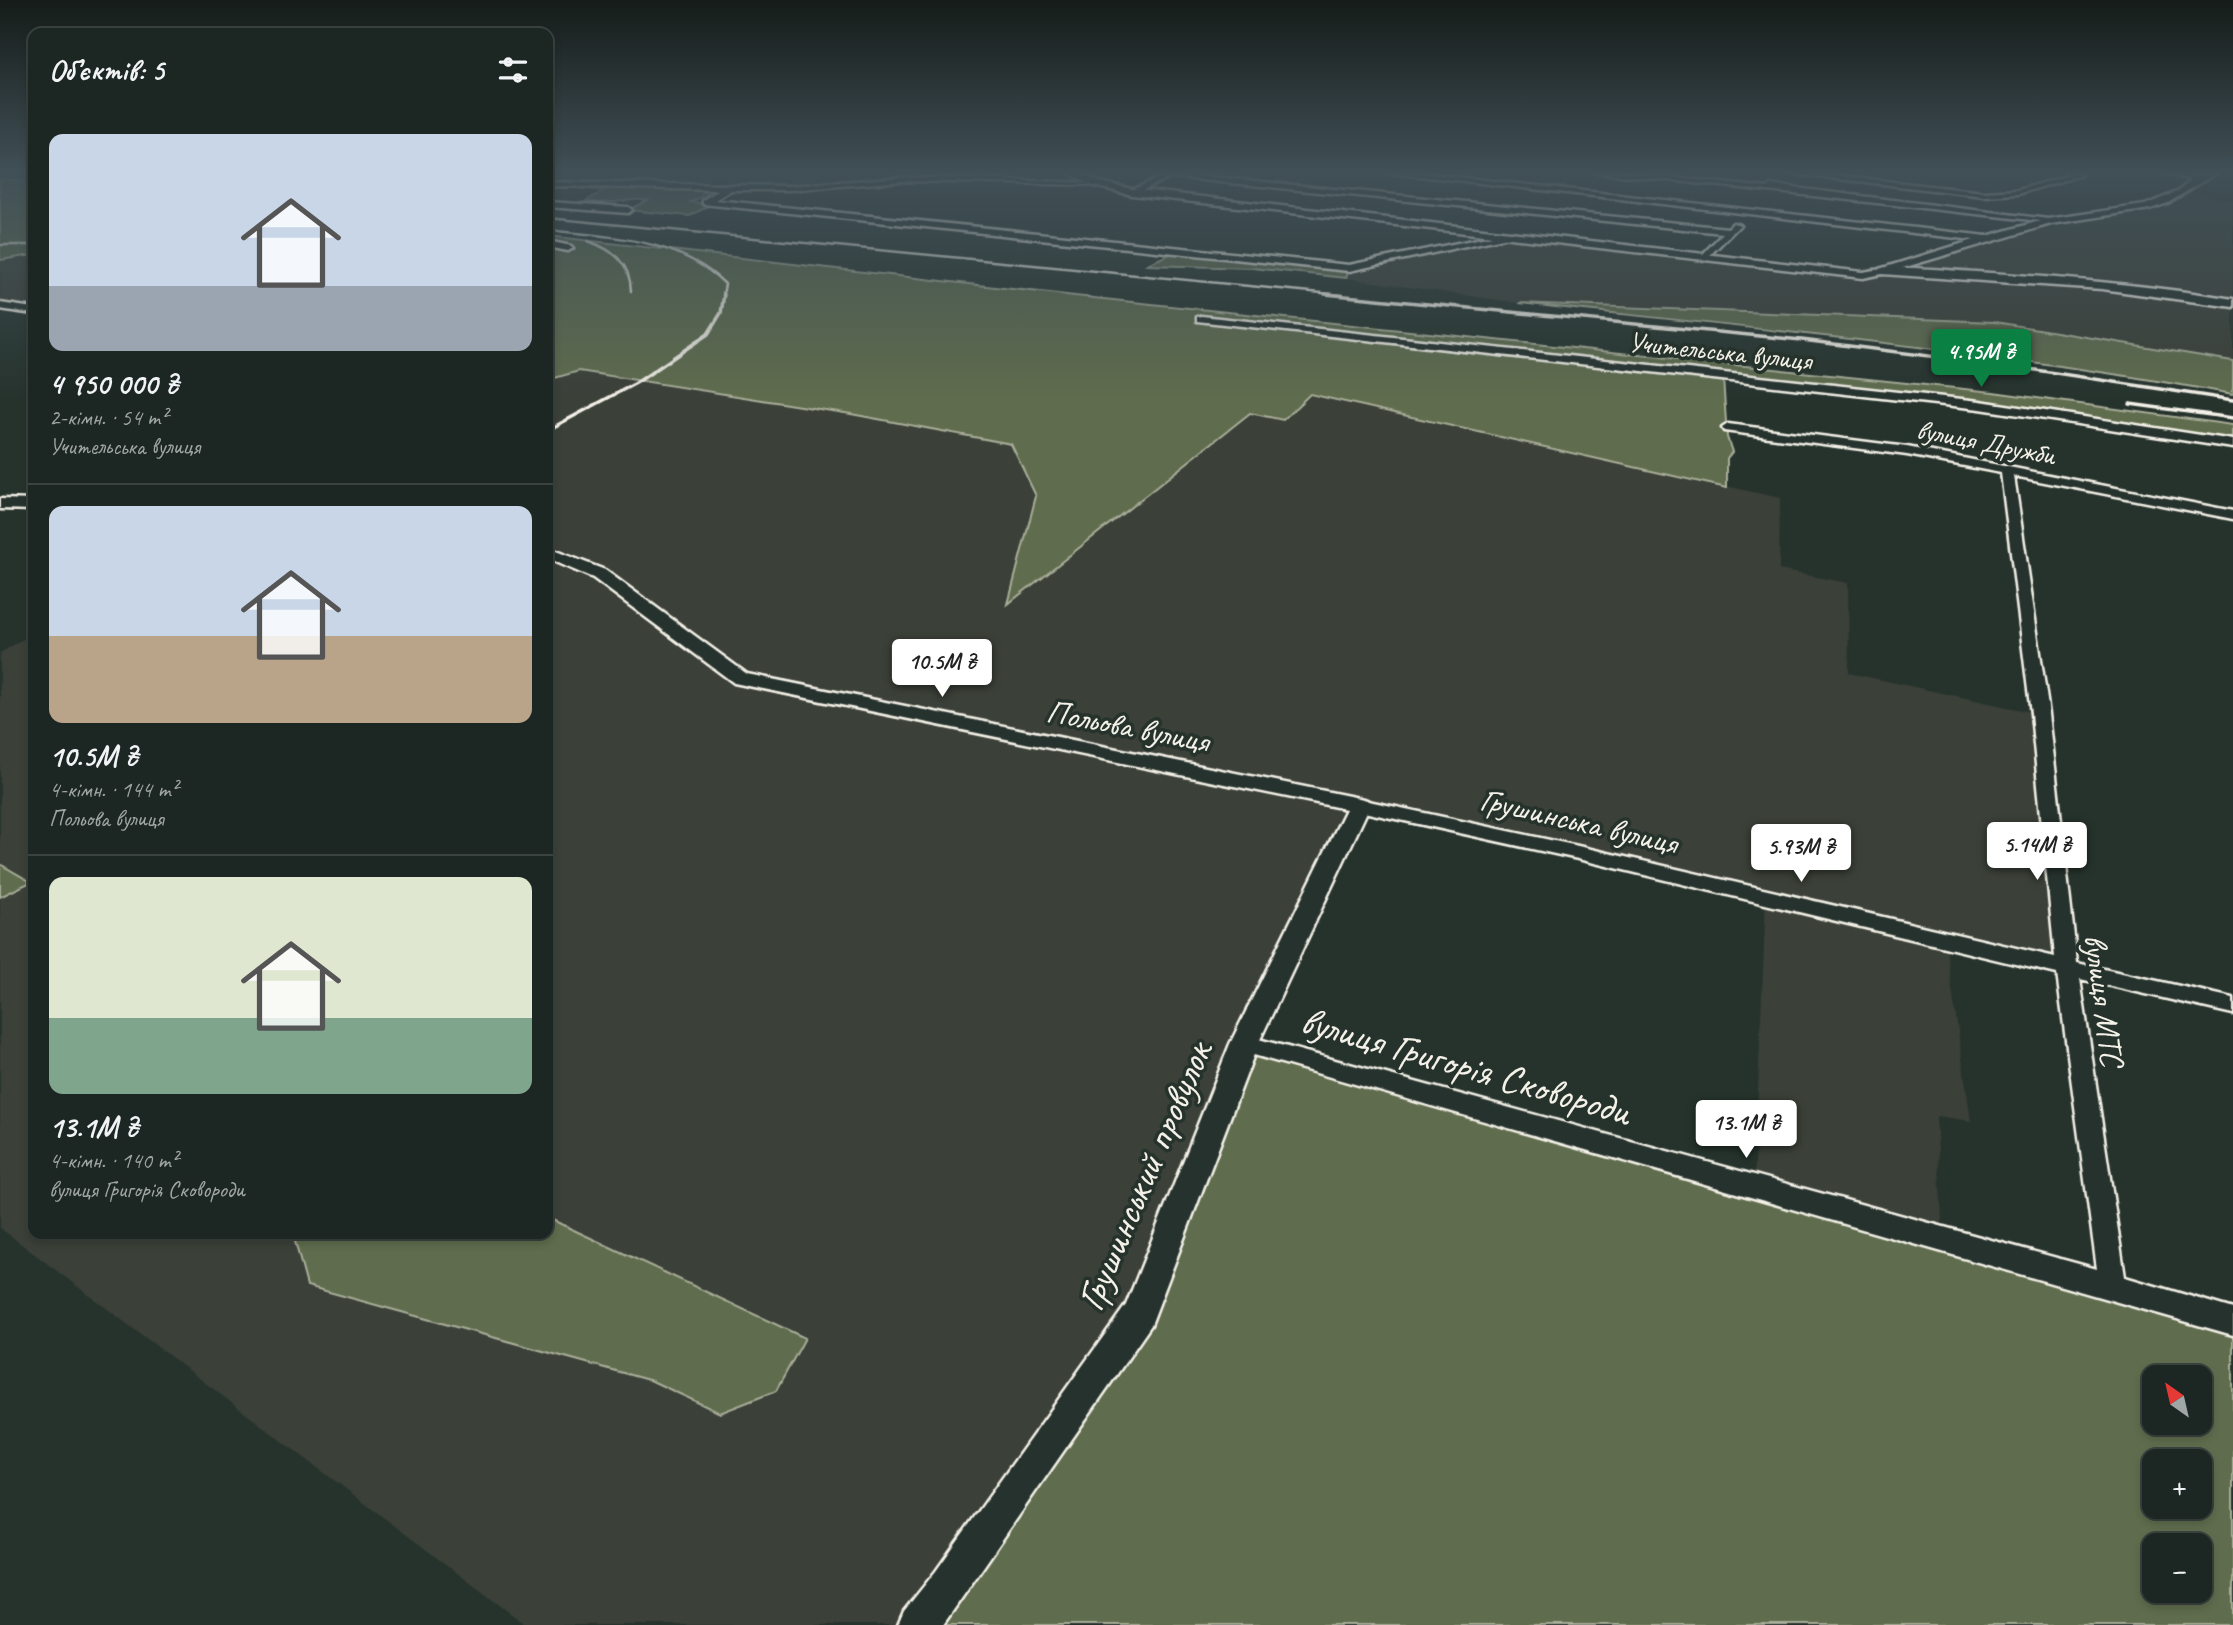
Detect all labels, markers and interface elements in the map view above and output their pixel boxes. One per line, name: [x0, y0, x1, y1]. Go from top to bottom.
text: Об’єктів: 5: [49, 51, 164, 89]
icon: filters: [494, 51, 532, 89]
icon: home: [228, 180, 354, 306]
street label: Учительська вулиця: [1627, 324, 1816, 378]
pin: 4.95M ₴: [1916, 330, 2046, 389]
text: 4.95M ₴: [1947, 337, 2015, 366]
text: 4 950 000 ₴: [49, 365, 178, 403]
text: 2-кімн. · 54 m²: [49, 403, 167, 432]
street label: вулиця Дружби: [1914, 411, 2060, 473]
text: Учительська вулиця: [49, 432, 200, 461]
icon: home: [228, 552, 354, 678]
pin: 10.5M ₴: [877, 640, 1007, 699]
text: 10.5M ₴: [908, 647, 976, 676]
street label: Польова вулиця: [1043, 690, 1215, 763]
text: 10.5M ₴: [49, 737, 138, 775]
text: 4-кімн. · 144 m²: [49, 775, 178, 804]
street label: Грушинська вулиця: [1476, 778, 1684, 865]
text: Польова вулиця: [49, 804, 164, 833]
pin: 5.14M ₴: [1972, 822, 2102, 882]
pin: 5.93M ₴: [1736, 824, 1866, 884]
text: 5.14M ₴: [2003, 830, 2071, 859]
text: 5.93M ₴: [1767, 832, 1835, 861]
icon: home: [228, 923, 354, 1049]
street label: вулиця МТС: [2074, 931, 2135, 1073]
street label: вулиця Григорія Сковороди: [1295, 995, 1639, 1138]
street label: Грушинський провулок: [1065, 1031, 1224, 1318]
pin: 13.1M ₴: [1681, 1100, 1811, 1160]
text: 13.1M ₴: [49, 1108, 138, 1146]
text: 13.1M ₴: [1712, 1108, 1780, 1137]
text: 4-кімн. · 140 m²: [49, 1146, 178, 1175]
text: вулиця Григорія Сковороди: [49, 1175, 245, 1204]
north arrow: [2142, 1365, 2212, 1435]
map controls: [2142, 1365, 2212, 1603]
button: +: [2142, 1449, 2212, 1519]
button: −: [2142, 1533, 2212, 1603]

